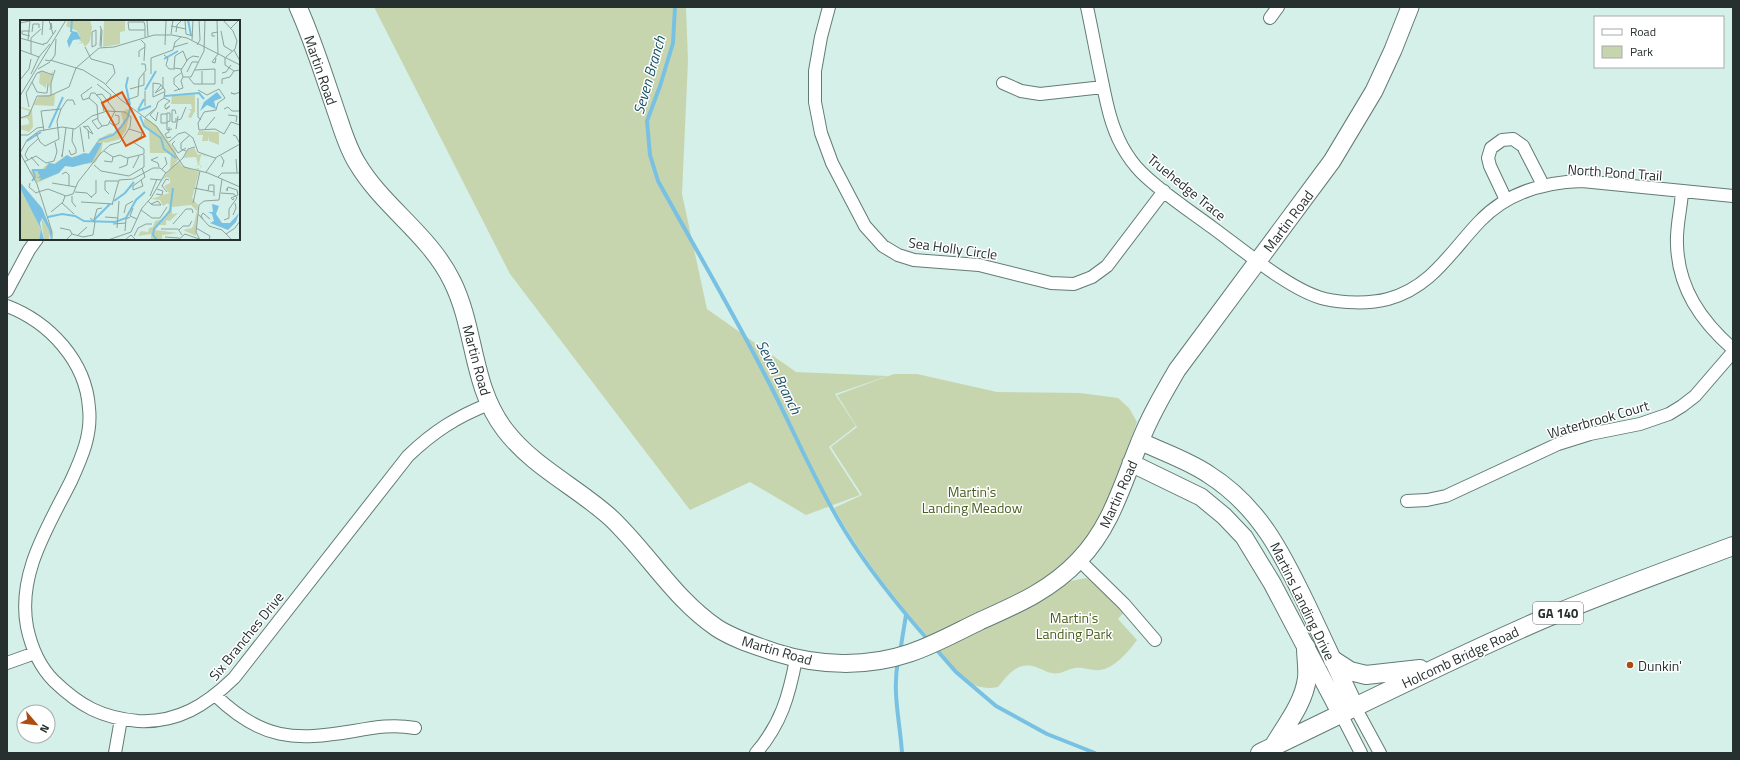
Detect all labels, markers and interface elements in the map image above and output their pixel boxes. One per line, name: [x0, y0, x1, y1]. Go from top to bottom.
legend: [1594, 16, 1724, 68]
inset map: [20, 20, 240, 240]
text: Road: [1630, 22, 1656, 41]
street label: Martin Road: [299, 32, 343, 108]
water label: Seven Branch: [627, 33, 671, 117]
text: Park: [1630, 42, 1653, 61]
street label: Truehedge Trace: [1143, 149, 1231, 225]
street label: North Pond Trail: [1567, 158, 1663, 186]
street label: Martin Road: [1258, 186, 1318, 256]
street label: Sea Holly Circle: [907, 231, 999, 265]
street label: Martin Road: [457, 322, 497, 398]
water label: Seven Branch: [751, 336, 808, 418]
street label: Waterbrook Court: [1545, 394, 1651, 444]
street label: Martin Road: [1094, 457, 1142, 531]
park label: Martin's Landing Meadow: [922, 481, 1023, 518]
street label: Martins Landing Drive: [1265, 539, 1341, 663]
street label: Six Branches Drive: [204, 587, 288, 685]
road number: GA 140: [1533, 602, 1583, 624]
park label: Martin's Landing Park: [1036, 607, 1112, 644]
street label: Holcomb Bridge Road: [1398, 621, 1522, 693]
street label: Martin Road: [739, 630, 815, 670]
place label: Dunkin': [1638, 655, 1682, 676]
marker: Dunkin': [1625, 660, 1635, 670]
north arrow: [16, 704, 56, 744]
text: N: [36, 722, 54, 736]

